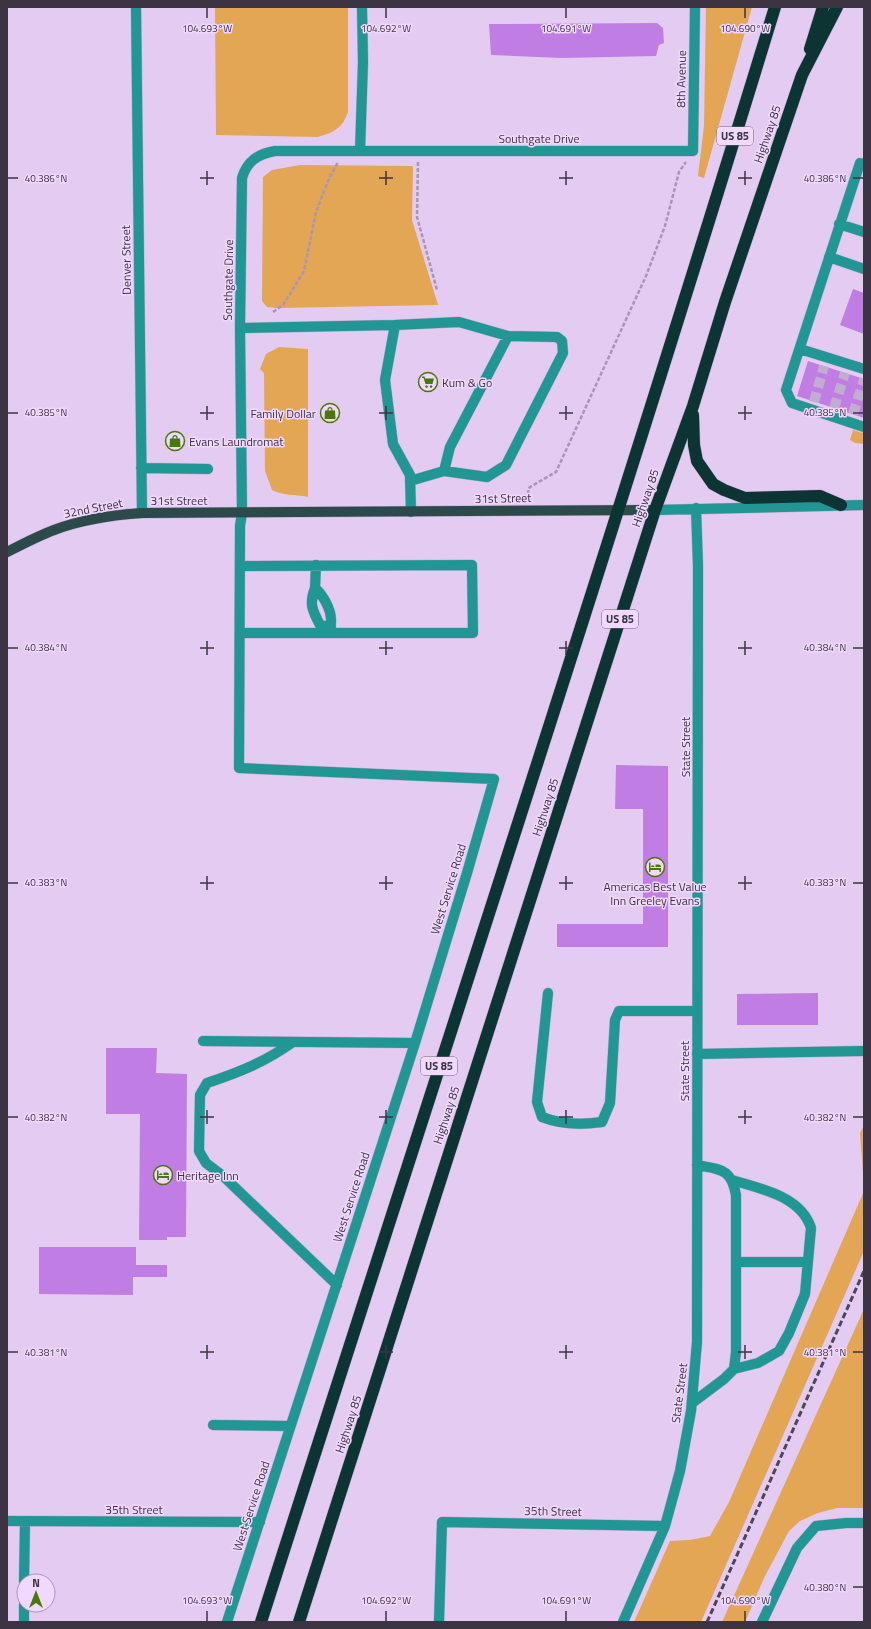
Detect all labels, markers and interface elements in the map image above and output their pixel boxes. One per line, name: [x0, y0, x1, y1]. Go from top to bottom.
text: 104.693°W: [182, 21, 232, 36]
text: 104.692°W: [361, 21, 411, 36]
text: 104.691°W: [541, 21, 591, 36]
text: 104.690°W: [720, 21, 770, 36]
street label: 8th Avenue: [671, 50, 691, 108]
street label: Highway 85: [748, 102, 786, 166]
road number: US 85: [717, 127, 753, 145]
street label: Southgate Drive: [498, 129, 580, 148]
text: 40.386°N: [25, 171, 67, 186]
text: 40.386°N: [804, 171, 846, 186]
street label: Denver Street: [116, 224, 136, 295]
street label: Southgate Drive: [218, 239, 238, 321]
supermarket icon: Kum & Go: [417, 371, 439, 393]
place label: Kum & Go: [442, 373, 492, 392]
shop icon: Family Dollar: [319, 402, 341, 424]
place label: Family Dollar: [250, 404, 316, 423]
text: 40.385°N: [25, 405, 67, 420]
text: 40.385°N: [804, 405, 846, 420]
shop icon: Evans Laundromat: [164, 430, 186, 452]
place label: Evans Laundromat: [189, 432, 284, 451]
street label: Highway 85: [626, 466, 664, 530]
street label: 31st Street: [474, 488, 532, 508]
street label: 31st Street: [151, 491, 208, 510]
street label: 32nd Street: [62, 493, 125, 523]
road number: US 85: [602, 610, 638, 628]
text: 40.384°N: [25, 640, 67, 655]
text: 40.384°N: [804, 640, 846, 655]
street label: State Street: [676, 716, 695, 777]
street label: Highway 85: [527, 775, 563, 839]
street label: West Service Road: [425, 841, 471, 937]
hotel icon: Americas Best Value Inn Greeley Evans: [644, 856, 666, 878]
text: 40.383°N: [25, 875, 67, 890]
text: 40.383°N: [804, 875, 846, 890]
place label: Americas Best Value Inn Greeley Evans: [603, 877, 707, 910]
street label: State Street: [675, 1040, 694, 1101]
road number: US 85: [421, 1057, 457, 1075]
street label: Highway 85: [428, 1083, 464, 1147]
text: 40.382°N: [25, 1110, 67, 1125]
text: 40.382°N: [804, 1110, 846, 1125]
street label: West Service Road: [327, 1149, 375, 1245]
hotel icon: Heritage Inn: [152, 1164, 174, 1186]
place label: Heritage Inn: [177, 1166, 239, 1185]
text: 40.381°N: [25, 1345, 67, 1360]
text: 40.381°N: [804, 1345, 846, 1360]
street label: State Street: [666, 1361, 692, 1424]
street label: Highway 85: [330, 1392, 366, 1456]
street label: West Service Road: [227, 1458, 275, 1554]
street label: 35th Street: [105, 1500, 164, 1519]
street label: 35th Street: [524, 1501, 583, 1521]
north arrow: [16, 1573, 56, 1613]
text: N: [32, 1575, 40, 1591]
text: 40.380°N: [804, 1580, 846, 1595]
text: 104.693°W: [182, 1593, 232, 1608]
text: 104.692°W: [361, 1593, 411, 1608]
text: 104.691°W: [541, 1593, 591, 1608]
text: 104.690°W: [720, 1593, 770, 1608]

